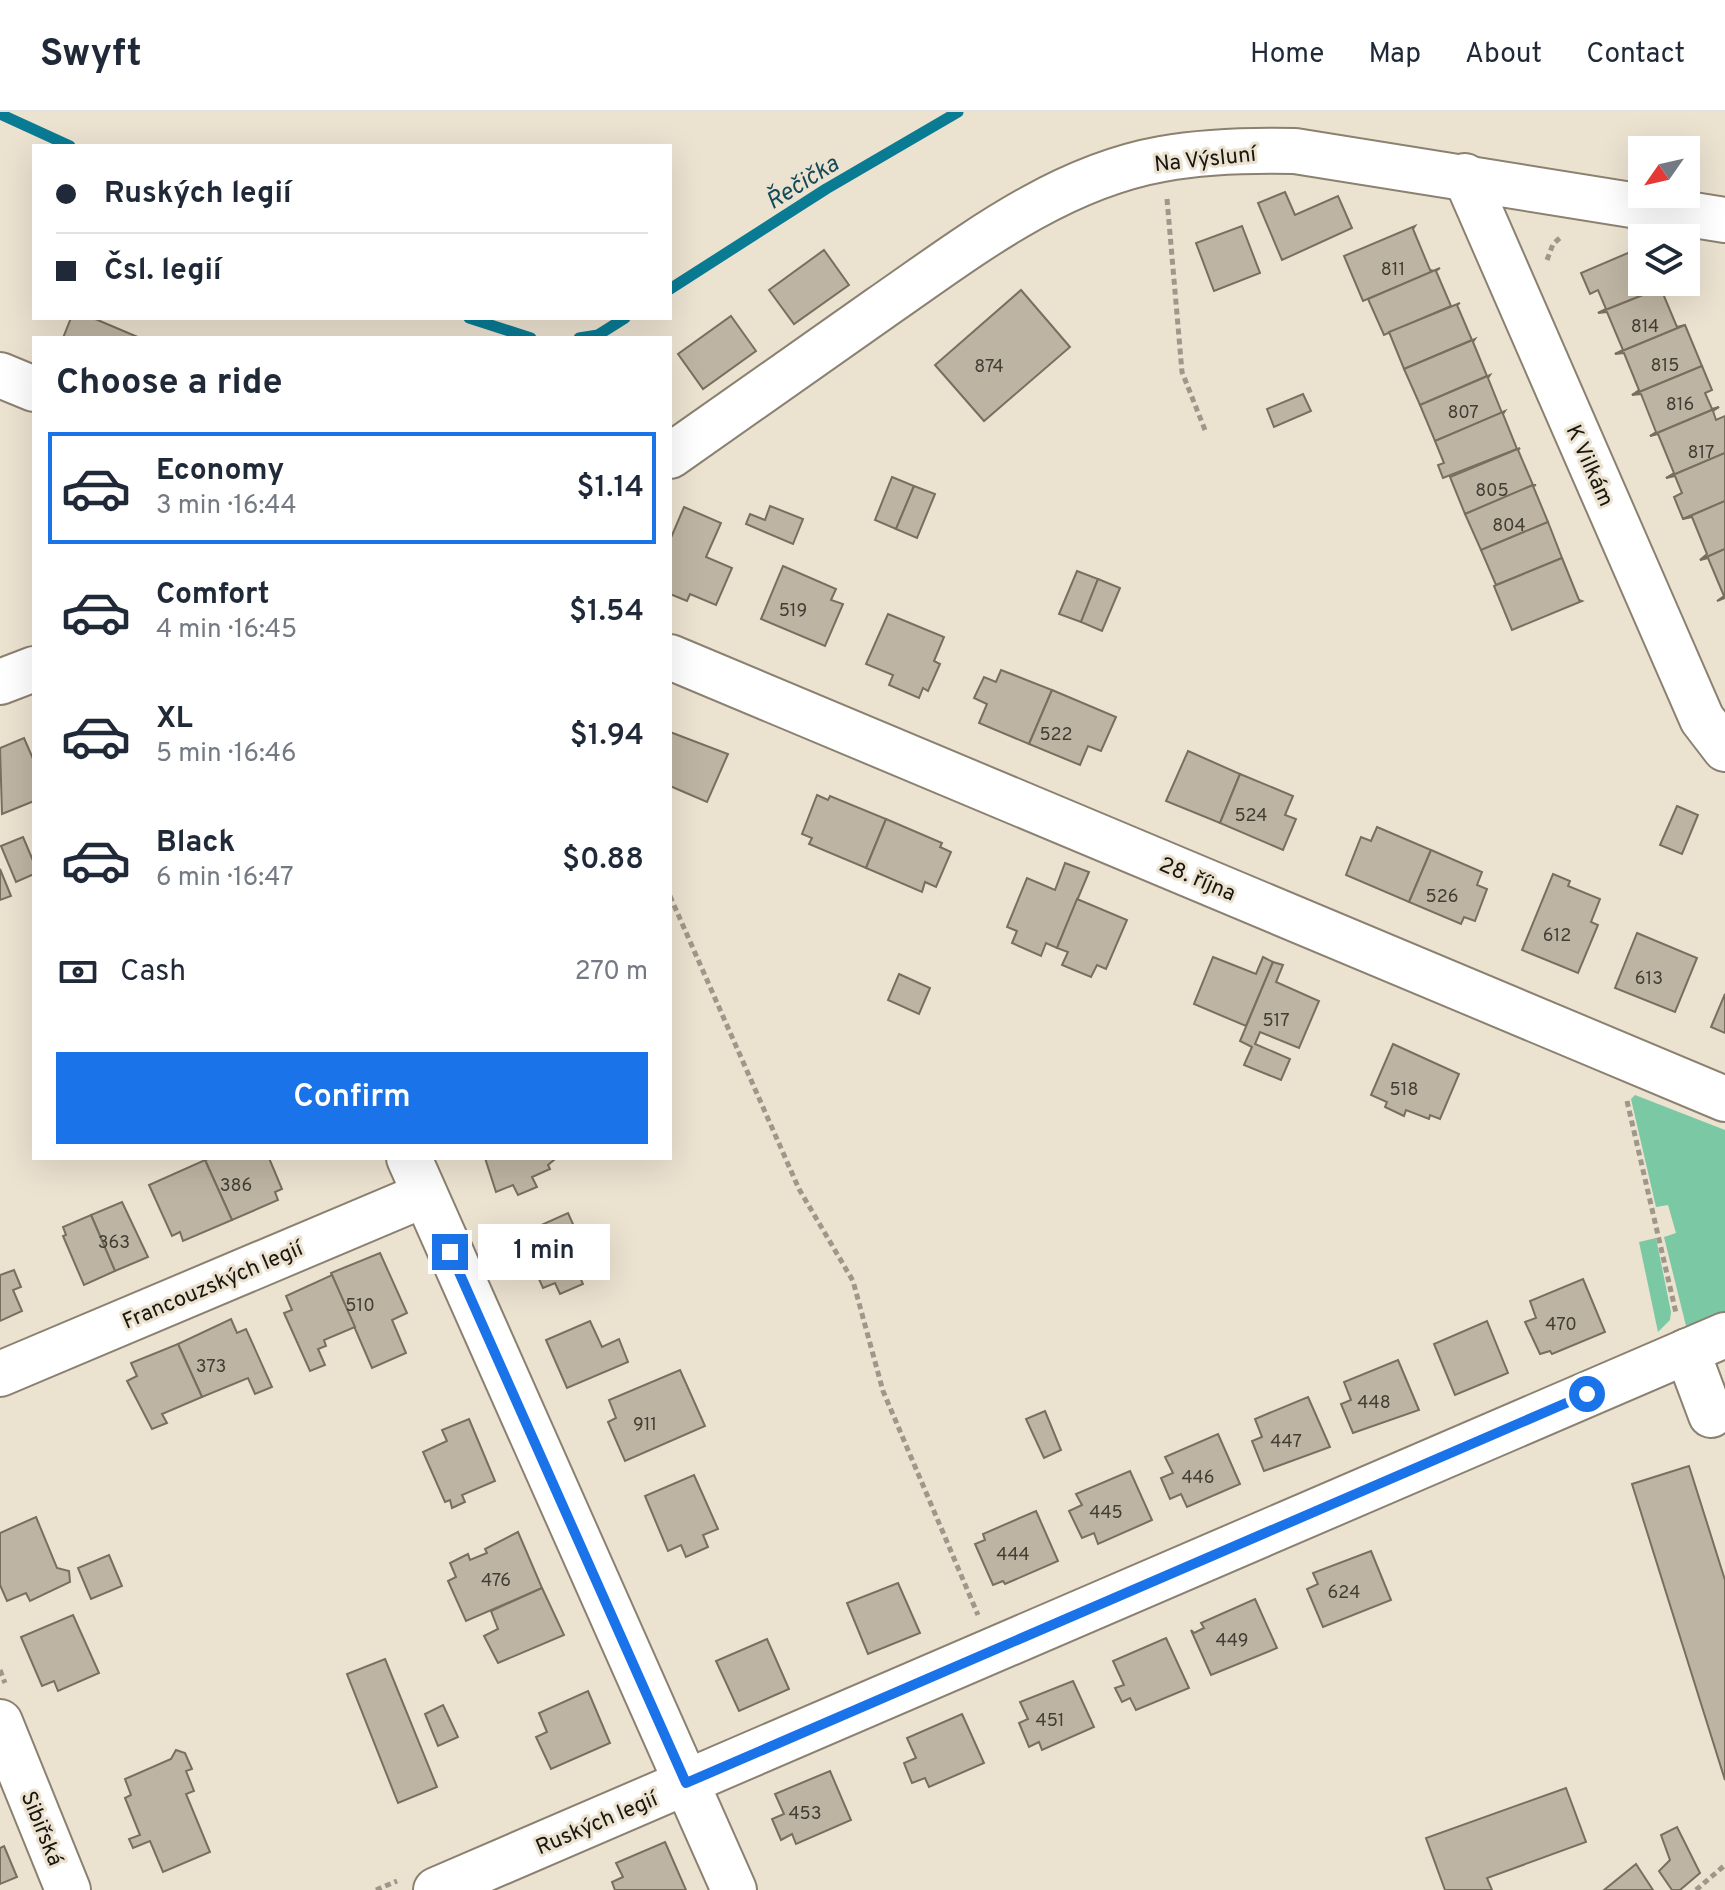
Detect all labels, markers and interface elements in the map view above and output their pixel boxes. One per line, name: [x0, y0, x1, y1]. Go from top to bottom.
text: Swyft: [40, 31, 142, 80]
text: Home: [1250, 37, 1324, 73]
text: Map: [1368, 37, 1421, 73]
text: About: [1465, 37, 1542, 73]
text: Contact: [1586, 37, 1685, 73]
north arrow: [1628, 136, 1700, 208]
map controls: [1628, 136, 1700, 296]
street label: Na Výsluní: [1153, 141, 1260, 179]
water label: Řečička: [760, 148, 845, 218]
text: Ruských legií: [104, 176, 291, 213]
button: layers: [1628, 224, 1700, 296]
text: Čsl. legií: [104, 253, 221, 290]
house number: 811: [1381, 259, 1405, 282]
house number: 814: [1631, 316, 1659, 339]
house number: 815: [1651, 355, 1679, 378]
house number: 874: [974, 356, 1004, 379]
text: Choose a ride: [56, 361, 282, 407]
house number: 816: [1666, 394, 1694, 417]
house number: 807: [1447, 402, 1479, 425]
street label: K Vilkám: [1559, 421, 1619, 511]
house number: 817: [1687, 442, 1715, 465]
icon: car: [60, 452, 132, 524]
text: Economy: [156, 453, 284, 490]
text: $1.14: [577, 470, 644, 507]
house number: 805: [1475, 480, 1509, 503]
text: 3 min · 16:44: [156, 490, 297, 523]
house number: 804: [1492, 515, 1526, 538]
icon: car: [60, 576, 132, 648]
text: Comfort: [156, 577, 269, 614]
text: $1.54: [569, 594, 644, 631]
house number: 519: [779, 600, 807, 623]
text: 4 min · 16:45: [156, 614, 297, 647]
icon: car: [60, 700, 132, 772]
text: XL: [156, 701, 193, 738]
text: $1.94: [570, 718, 644, 755]
house number: 522: [1039, 724, 1073, 747]
text: 5 min · 16:46: [156, 738, 296, 771]
house number: 524: [1234, 805, 1268, 828]
icon: car: [60, 824, 132, 896]
text: Black: [156, 825, 235, 862]
text: $0.88: [562, 842, 644, 879]
street label: 28. října: [1155, 852, 1239, 908]
text: 6 min · 16:47: [156, 862, 294, 895]
house number: 526: [1426, 886, 1458, 909]
house number: 612: [1543, 925, 1571, 948]
icon: cash: [56, 950, 100, 994]
text: Cash: [120, 954, 186, 991]
text: 270 m: [575, 956, 648, 989]
house number: 613: [1635, 968, 1663, 991]
house number: 517: [1262, 1010, 1290, 1033]
button: Confirm: [56, 1052, 648, 1144]
house number: 518: [1390, 1079, 1418, 1102]
house number: 386: [220, 1175, 252, 1198]
callout: 1 min: [478, 1224, 610, 1280]
house number: 363: [98, 1232, 130, 1255]
route end: [432, 1234, 468, 1270]
street label: Francouzských legií: [119, 1235, 309, 1336]
text: 1 min: [513, 1235, 575, 1268]
house number: 510: [345, 1295, 375, 1318]
house number: 470: [1545, 1314, 1577, 1337]
house number: 373: [196, 1356, 226, 1379]
route start: [1569, 1376, 1605, 1412]
house number: 448: [1357, 1392, 1391, 1415]
house number: 911: [633, 1414, 657, 1437]
house number: 447: [1270, 1431, 1302, 1454]
house number: 446: [1181, 1467, 1215, 1490]
house number: 445: [1089, 1502, 1123, 1525]
house number: 444: [996, 1544, 1030, 1567]
house number: 476: [481, 1570, 511, 1593]
house number: 624: [1328, 1582, 1360, 1605]
house number: 449: [1216, 1630, 1248, 1653]
house number: 451: [1035, 1710, 1065, 1733]
street label: Ruských legií: [532, 1786, 664, 1862]
street label: Sibiřská: [13, 1788, 68, 1870]
house number: 453: [788, 1803, 822, 1826]

